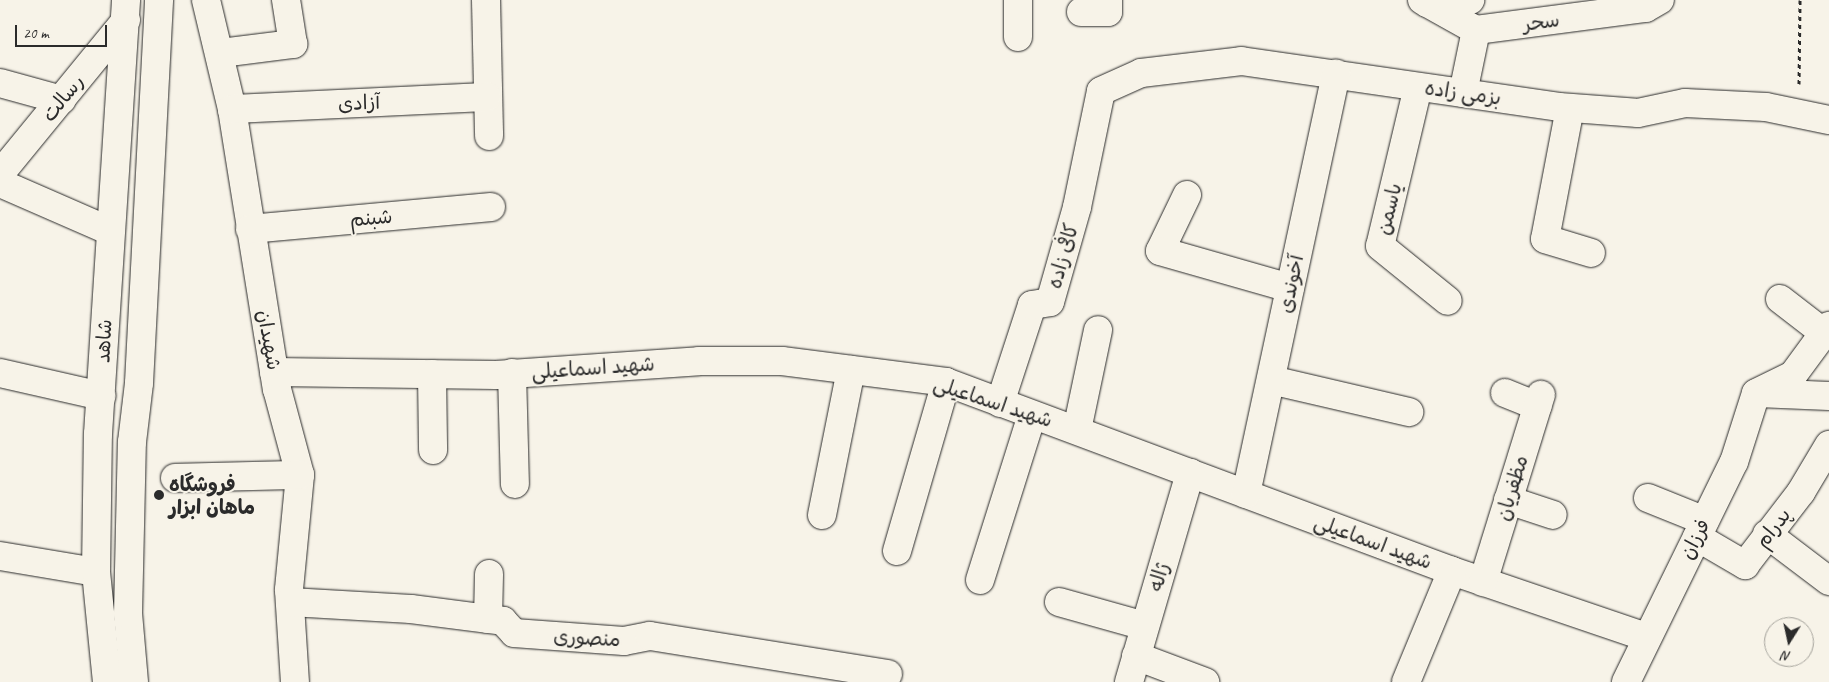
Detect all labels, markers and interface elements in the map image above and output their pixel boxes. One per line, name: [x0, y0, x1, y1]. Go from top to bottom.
street label: سحر: [1521, 8, 1561, 36]
scale bar: [18, 15, 110, 47]
text: 20 m: [23, 24, 49, 43]
street label: رسالت: [37, 70, 89, 126]
street label: بزمی زاده: [1423, 76, 1503, 110]
street label: آزادی: [337, 90, 381, 116]
street label: یاسمن: [1371, 181, 1407, 237]
street label: شبنم: [349, 204, 393, 232]
street label: کافی زاده: [1042, 221, 1084, 291]
street label: آخوندی: [1273, 253, 1309, 315]
street label: شهیدان: [252, 308, 286, 372]
street label: شاهد: [91, 318, 117, 364]
street label: شهید اسماعیلی: [531, 352, 655, 384]
street label: شهید اسماعیلی: [931, 372, 1055, 432]
street label: مظفریان: [1491, 452, 1533, 524]
place label: فروشگاه ماهان ابزار: [169, 472, 255, 519]
marker: فروشگاه ماهان ابزار: [153, 489, 165, 501]
street label: پدرام: [1750, 503, 1796, 553]
street label: شهید اسماعیلی: [1311, 510, 1435, 574]
street label: فرزان: [1675, 515, 1715, 563]
street label: ژاله: [1144, 560, 1174, 594]
north arrow: [1764, 617, 1814, 667]
street label: منصوری: [553, 624, 621, 652]
text: N: [1781, 647, 1792, 665]

